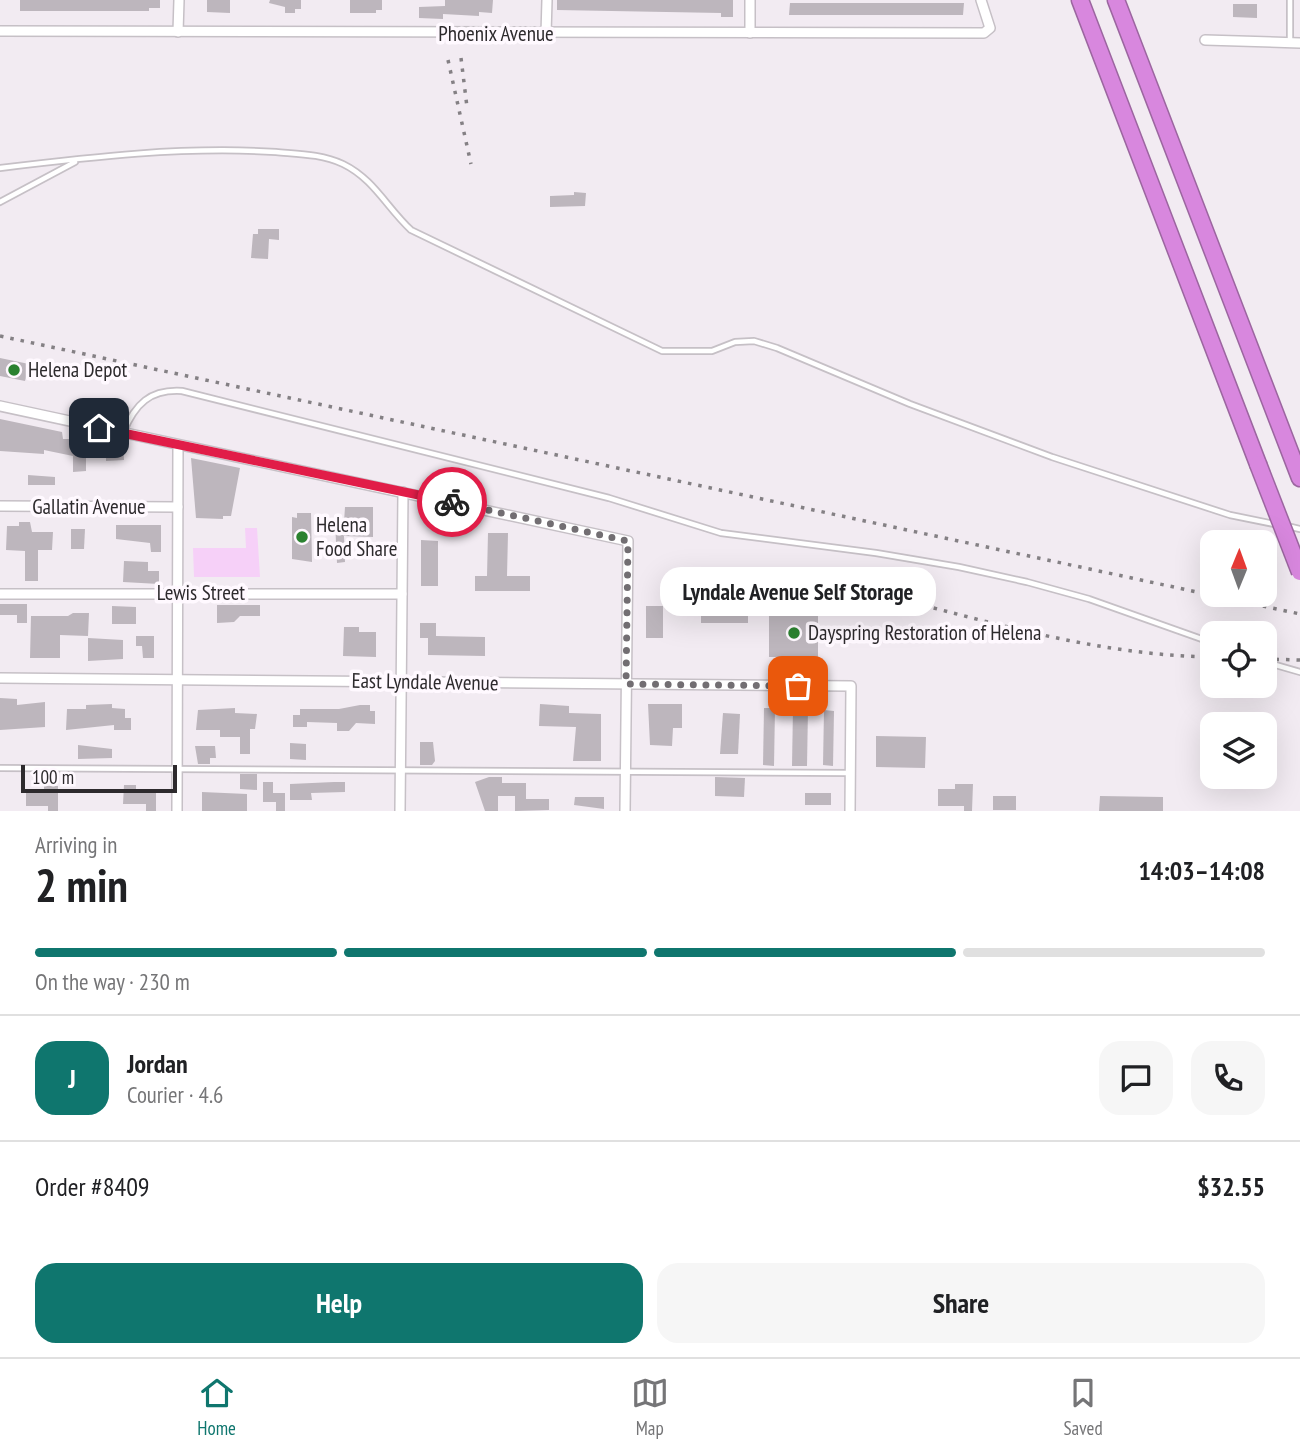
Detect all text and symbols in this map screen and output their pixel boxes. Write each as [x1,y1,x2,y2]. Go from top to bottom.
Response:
street label: Phoenix Avenue [438,20,554,47]
place label: Helena Depot [28,356,127,383]
marker: Helena Depot [6,362,22,378]
pin [69,398,129,458]
icon: home [80,409,118,447]
courier [417,467,487,537]
icon: bike [433,483,471,521]
street label: Gallatin Avenue [32,493,146,520]
place label: Helena Food Share [316,511,397,562]
marker: Helena Food Share [294,529,310,545]
north arrow [1200,530,1278,607]
map controls [1200,530,1277,789]
callout: Lyndale Avenue Self Storage [660,567,936,616]
text: Lyndale Avenue Self Storage [683,577,913,606]
street label: Lewis Street [157,579,245,606]
place label: Dayspring Restoration of Helena [808,619,1041,646]
button: locate [1200,621,1277,698]
marker: Dayspring Restoration of Helena [786,625,802,641]
pin [768,656,828,716]
street label: East Lyndale Avenue [351,667,499,696]
icon: bag [779,667,817,705]
button: layers [1200,712,1277,789]
scale bar [21,762,177,794]
text: 100 m [32,765,74,789]
text: Arriving in [35,830,117,859]
text: 14:03–14:08 [1138,854,1265,887]
text: 2 min [35,855,128,915]
text: On the way · 230 m [35,967,190,996]
button: chat [1099,1041,1173,1115]
button: phone [1191,1041,1265,1115]
text: Jordan [127,1047,188,1080]
text: J [68,1062,76,1095]
text: Courier · 4.6 [127,1080,223,1109]
text: Order #8409 [35,1170,150,1203]
text: $32.55 [1197,1170,1265,1203]
button: Help [35,1263,643,1343]
button: Share [657,1263,1265,1343]
tab: Home [197,1374,236,1440]
tab: Map [631,1374,669,1440]
tab: Saved [1063,1374,1103,1440]

